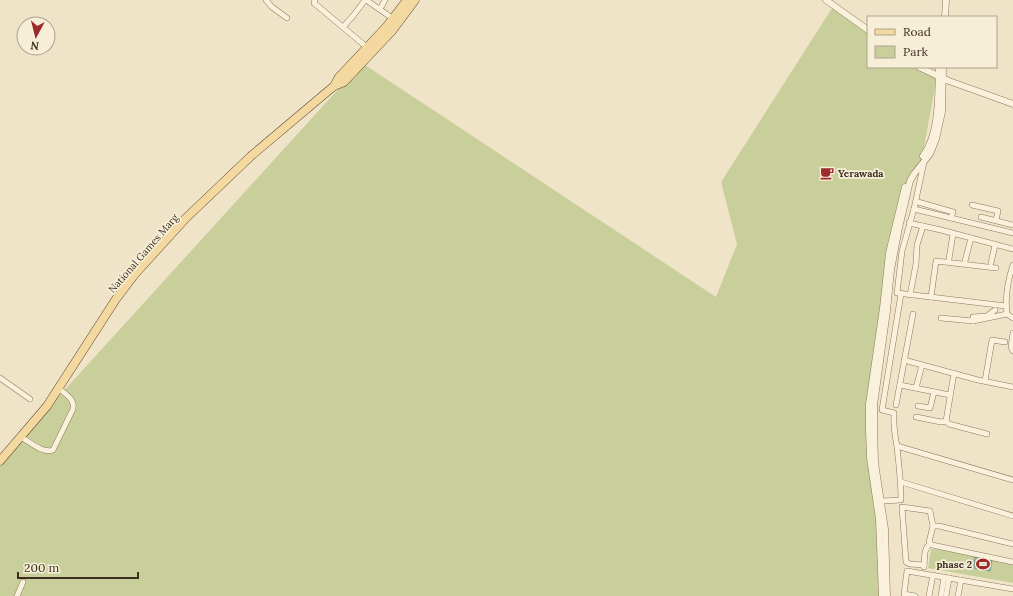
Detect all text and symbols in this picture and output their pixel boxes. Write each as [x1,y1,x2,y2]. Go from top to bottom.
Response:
north arrow [16,16,56,56]
legend [867,16,997,68]
text: Road [903,24,931,39]
text: N [29,38,40,53]
text: Park [903,44,929,59]
cafe icon: Yerawada [819,165,835,181]
place label: Yerawada [838,167,884,180]
street label: National Games Marg [106,211,181,295]
scale bar [18,554,138,580]
sports icon: phase 2 [975,556,991,572]
place label: phase 2 [936,558,972,571]
text: 200 m [24,560,60,575]

